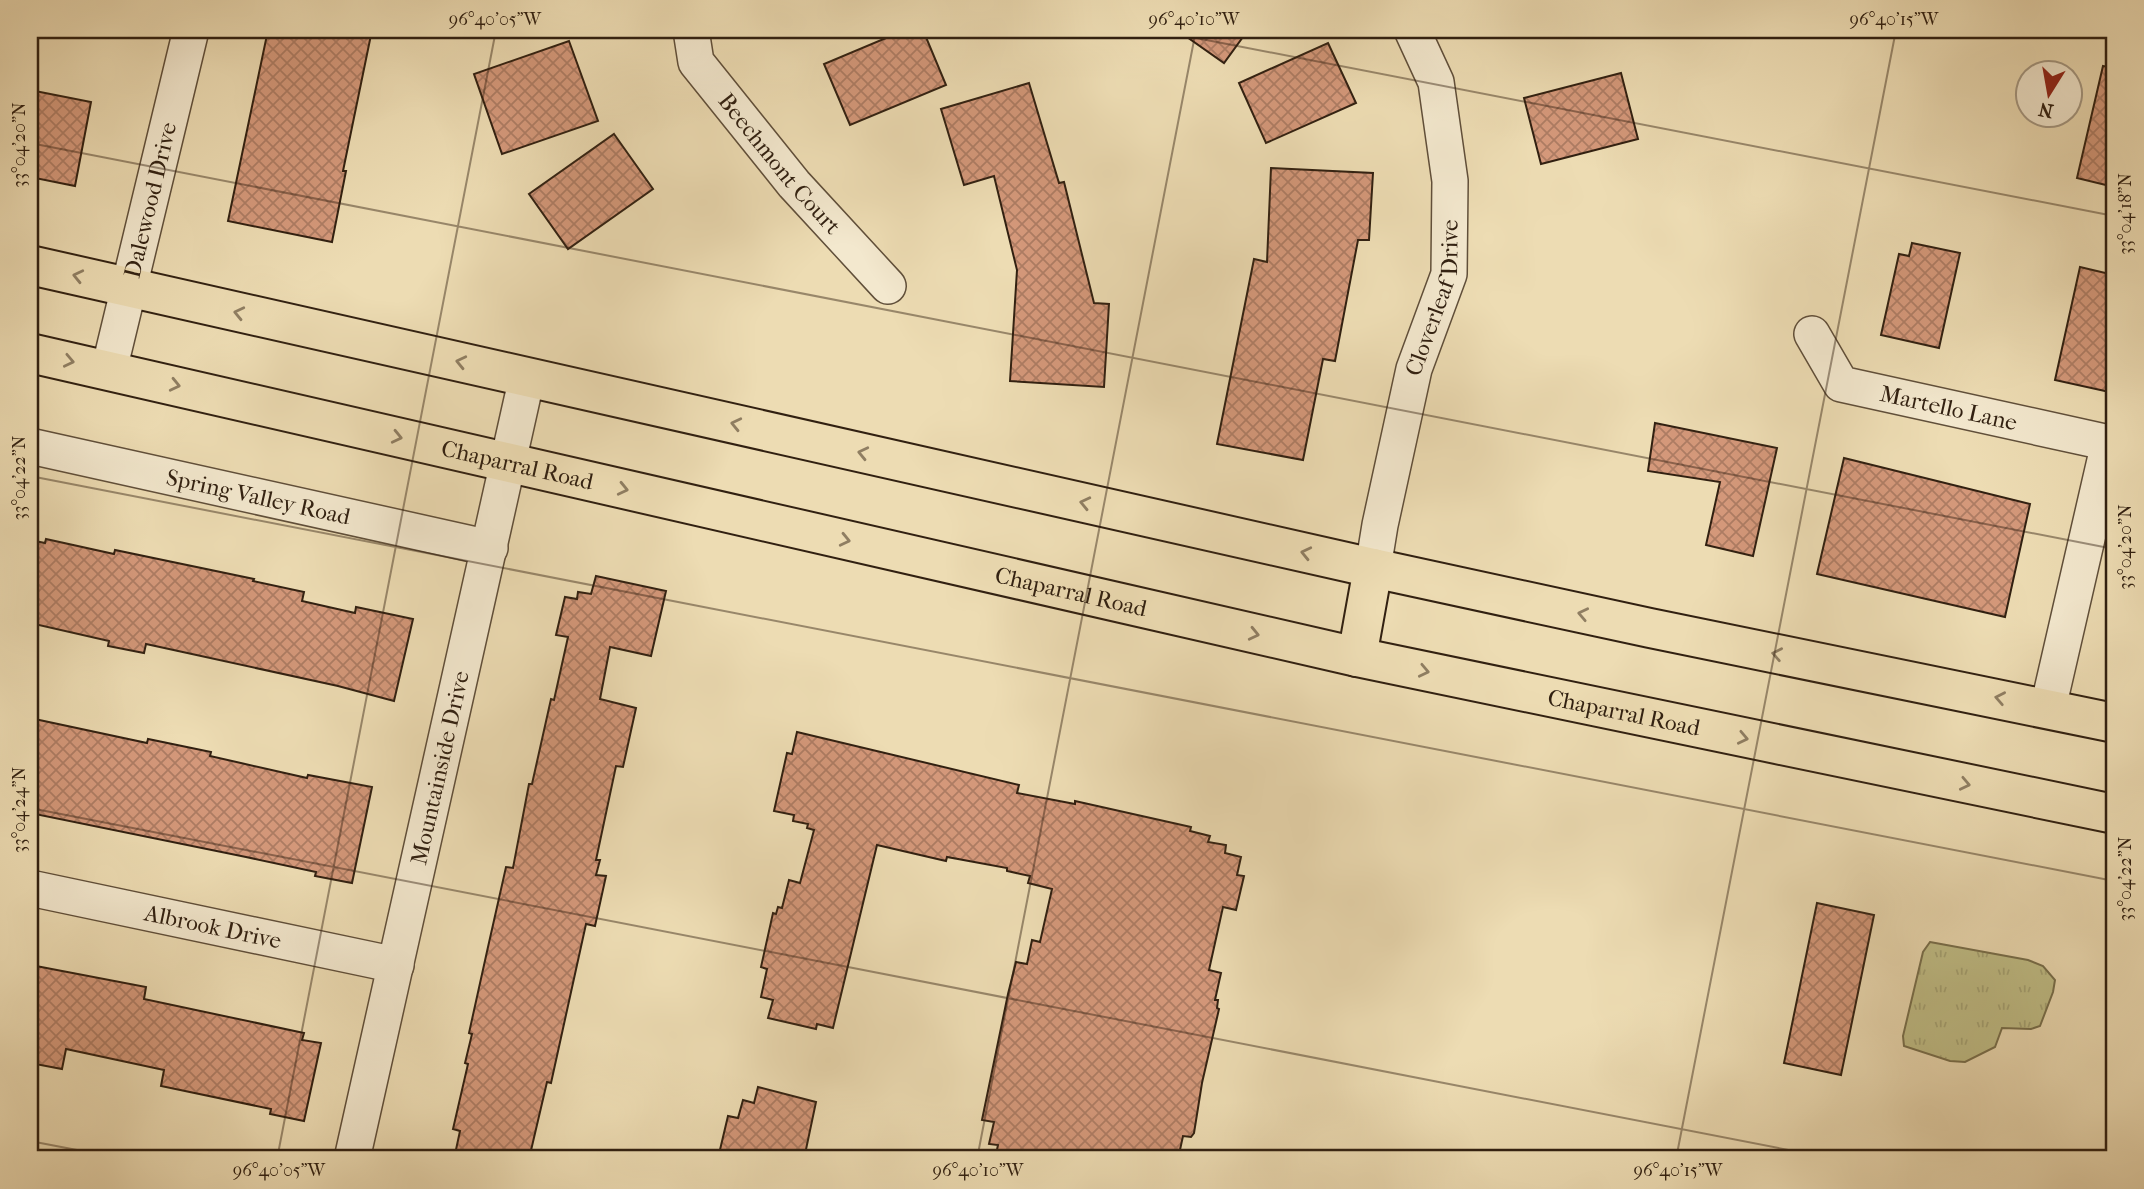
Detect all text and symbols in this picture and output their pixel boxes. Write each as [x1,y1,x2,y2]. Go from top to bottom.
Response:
text: 96°40'05"W [449,9,543,30]
text: 96°40'10"W [1148,9,1241,30]
text: 96°40'15"W [1850,9,1940,30]
north arrow [2014,60,2084,130]
street label: Beechmont Court [713,88,847,239]
text: N [2036,97,2055,122]
text: 33°04'20"N [9,102,30,188]
street label: Dalewood Drive [118,119,182,280]
text: 33°04'18"N [2115,173,2136,255]
street label: Cloverleaf Drive [1399,219,1463,380]
one-way arrow [72,270,84,284]
one-way arrow [233,306,245,321]
one-way arrow [63,353,75,368]
one-way arrow [455,356,467,371]
one-way arrow [169,377,181,392]
street label: Martello Lane [1878,379,2020,436]
one-way arrow [730,418,742,432]
one-way arrow [391,428,403,443]
street label: Chaparral Road [439,434,596,495]
text: 33°04'22"N [9,435,30,520]
one-way arrow [857,446,869,461]
street label: Spring Valley Road [164,463,353,530]
one-way arrow [617,481,629,495]
one-way arrow [1079,496,1091,511]
text: 33°04'20"N [2115,504,2136,590]
one-way arrow [838,532,850,547]
one-way arrow [1300,546,1312,561]
street label: Chaparral Road [992,561,1150,622]
one-way arrow [1577,607,1589,622]
one-way arrow [1248,625,1260,640]
one-way arrow [1771,647,1783,662]
one-way arrow [1418,662,1430,677]
street label: Mountainside Drive [405,668,474,867]
street label: Chaparral Road [1545,683,1703,741]
one-way arrow [1994,692,2006,707]
one-way arrow [1737,729,1749,744]
text: 33°04'24"N [9,767,30,853]
one-way arrow [1959,776,1971,791]
text: 33°04'22"N [2115,836,2136,921]
street label: Albrook Drive [141,899,284,954]
text: 96°40'05"W [233,1160,327,1181]
text: 96°40'10"W [932,1160,1025,1181]
text: 96°40'15"W [1634,1160,1724,1181]

